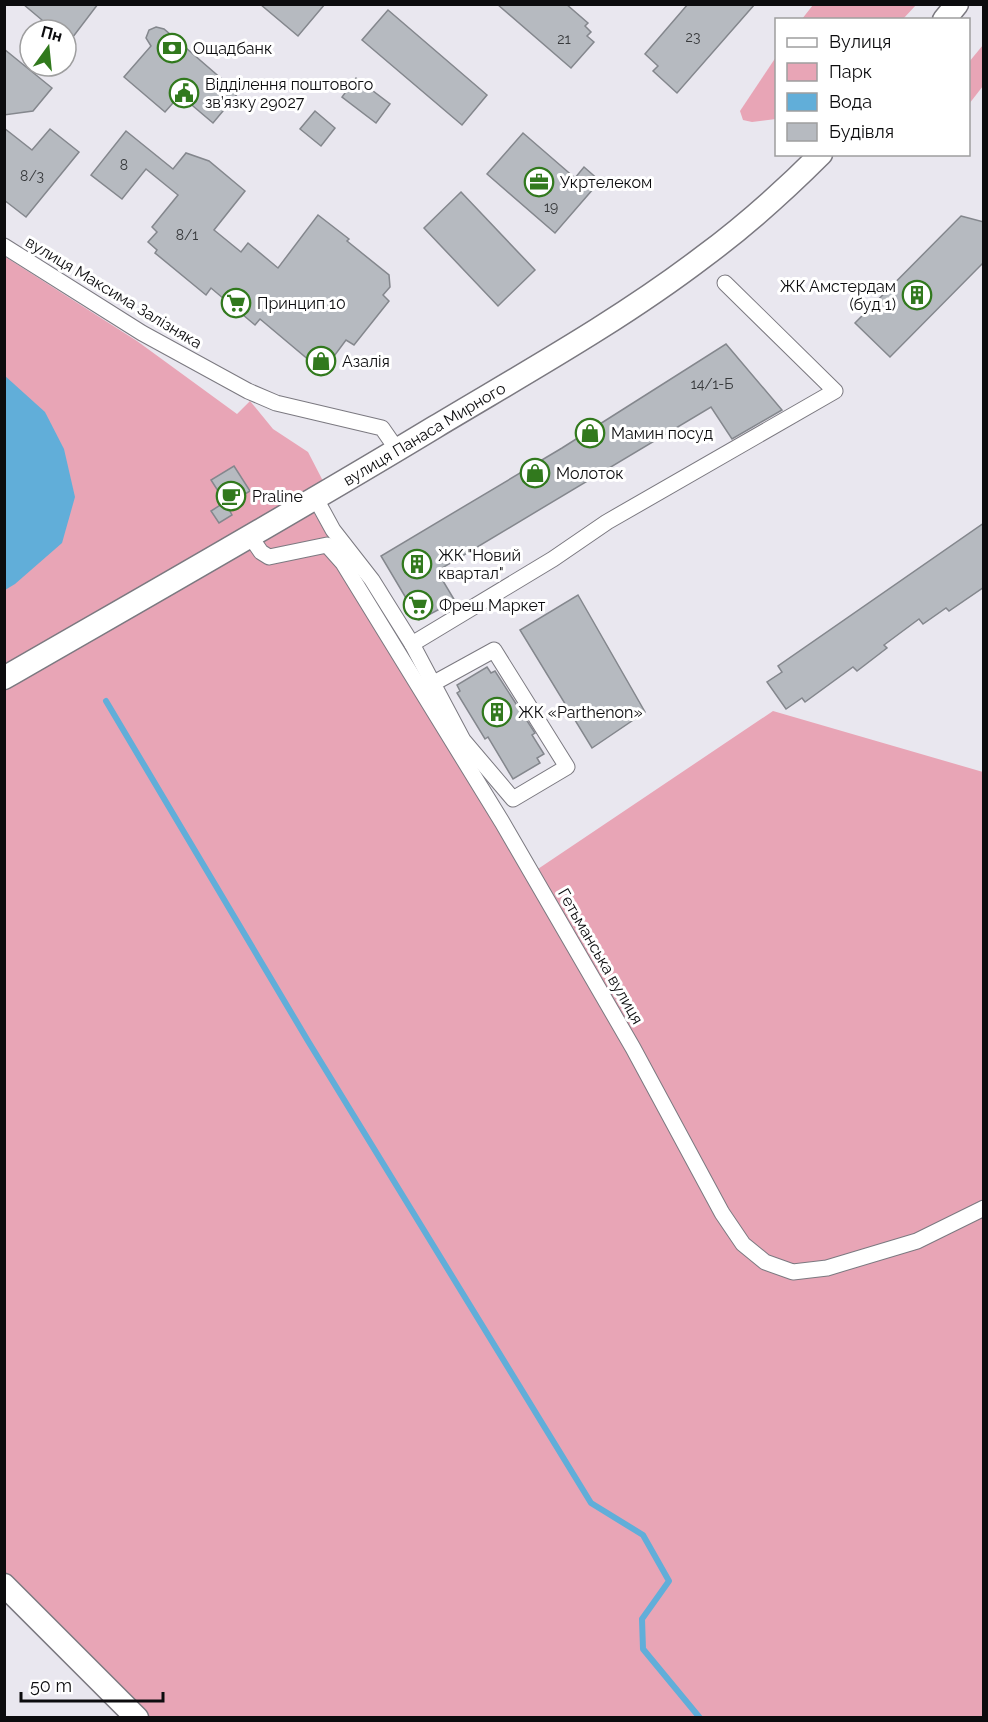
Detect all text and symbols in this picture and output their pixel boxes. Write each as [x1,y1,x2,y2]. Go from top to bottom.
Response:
north arrow [18,18,78,78]
legend [775,18,970,156]
text: Пн [39,22,64,46]
house number: 23 [686,29,700,45]
house number: 21 [557,31,571,47]
text: Вулиця [829,31,891,52]
bank icon: Ощадбанк [156,32,188,64]
place label: Ощадбанк [193,39,272,58]
text: Парк [829,61,872,82]
place label: Відділення поштового зв’язку 29027 [205,75,373,112]
public building icon: Відділення поштового зв’язку 29027 [168,77,200,109]
text: Вода [829,91,872,112]
text: Будівля [829,121,894,142]
house number: 8 [120,157,128,173]
office icon: Укртелеком [523,166,555,198]
house number: 8/3 [20,168,44,184]
place label: Укртелеком [560,173,652,192]
house number: 19 [544,199,558,215]
house number: 8/1 [176,227,198,243]
street label: вулиця Максима Залізняка [22,232,205,353]
place label: ЖК Амстердам (буд 1) [780,277,896,314]
building icon: ЖК Амстердам (буд 1) [901,279,933,311]
supermarket icon: Принцип 10 [220,287,252,319]
place label: Принцип 10 [257,294,346,313]
shop icon: Азалія [305,345,337,377]
place label: Азалія [342,352,390,371]
house number: 14/1-Б [691,376,733,392]
street label: вулиця Панаса Мирного [340,378,509,490]
shop icon: Мамин посуд [574,417,606,449]
place label: Мамин посуд [611,424,713,443]
shop icon: Молоток [519,457,551,489]
place label: Молоток [556,464,624,483]
cafe icon: Praline [215,480,247,512]
place label: Praline [252,487,303,506]
place label: ЖК "Новий квартал" [438,546,521,583]
building icon: ЖК "Новий квартал" [401,548,433,580]
supermarket icon: Фреш Маркет [402,589,434,621]
place label: Фреш Маркет [439,596,546,615]
building icon: ЖК «Parthenon» [481,696,513,728]
place label: ЖК «Parthenon» [518,703,643,722]
street label: Гетьманська вулиця [554,885,647,1027]
scale bar [21,1665,164,1703]
text: 50 m [30,1675,72,1696]

